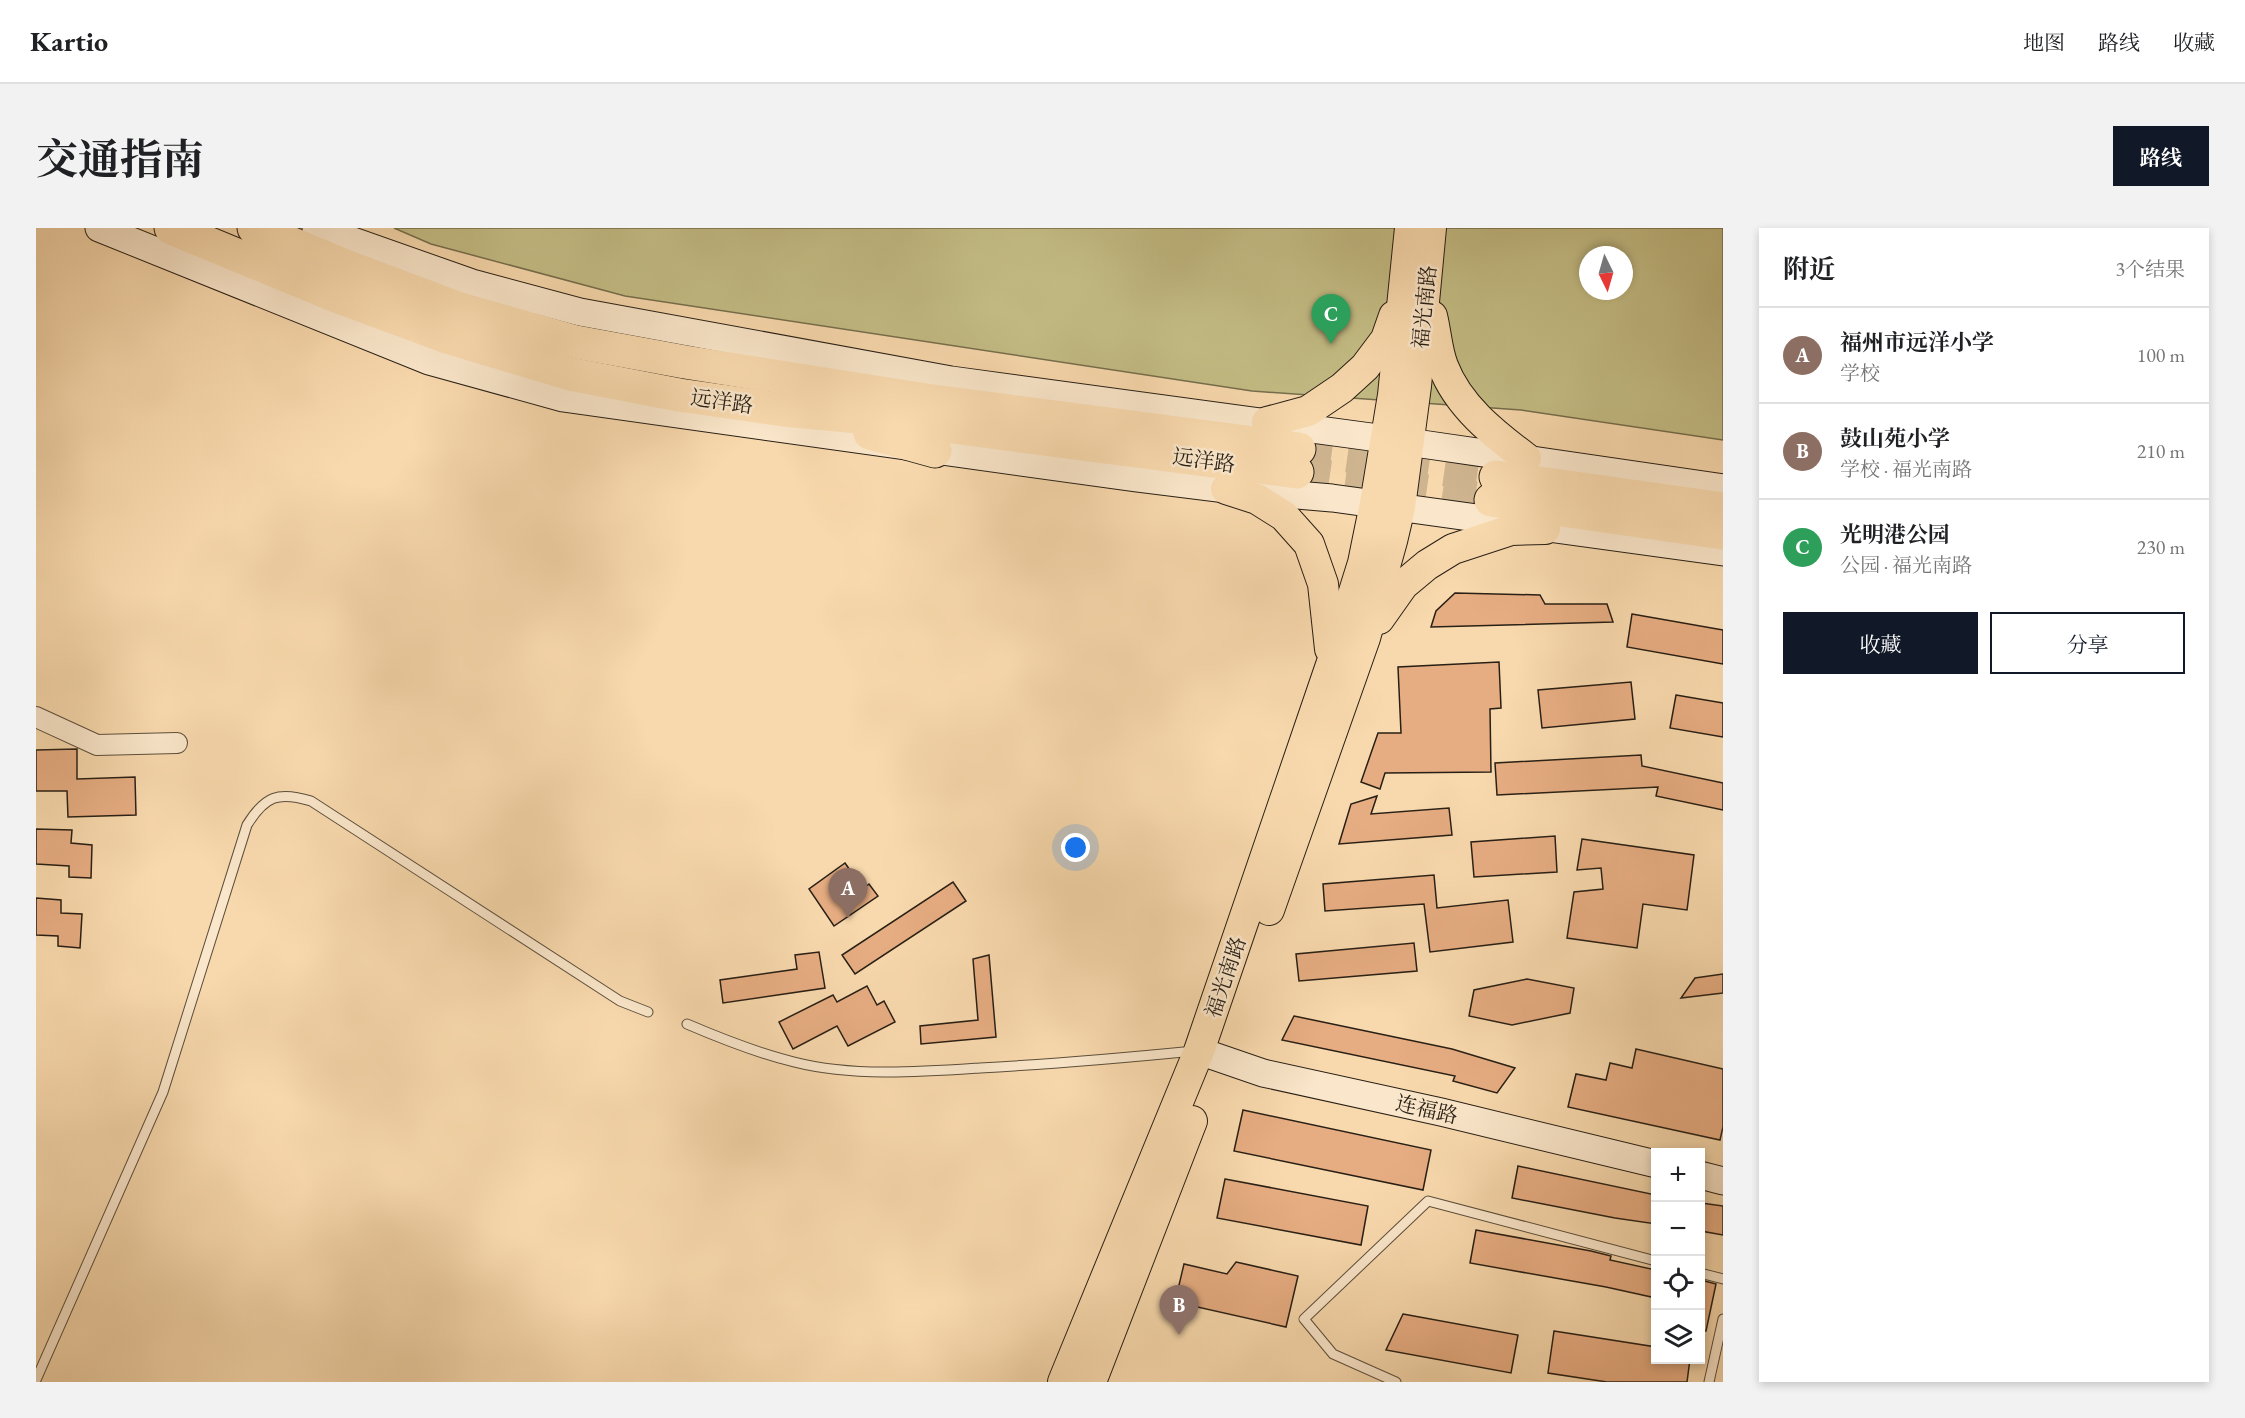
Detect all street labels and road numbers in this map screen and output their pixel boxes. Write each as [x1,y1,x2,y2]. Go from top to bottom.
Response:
street label: 福光南路 [1406,264,1442,350]
street label: 远洋路 [689,383,755,419]
street label: 远洋路 [1171,442,1237,478]
street label: 福光南路 [1199,933,1251,1021]
street label: 连福路 [1393,1089,1461,1129]

